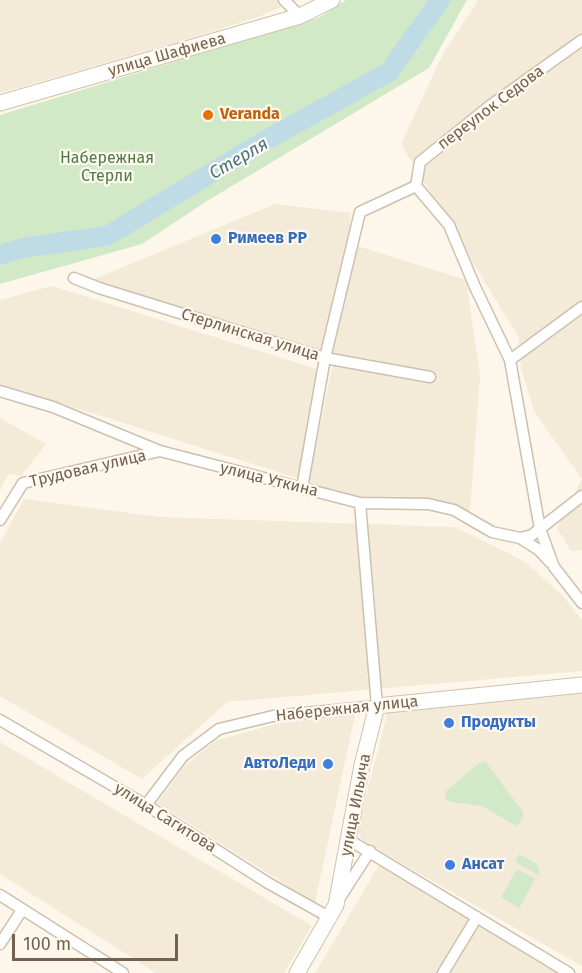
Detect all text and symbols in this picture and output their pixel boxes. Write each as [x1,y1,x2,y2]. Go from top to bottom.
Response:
street label: улица Шафиева [106,29,228,81]
street label: переулок Седова [434,62,548,154]
place label: Veranda [220,105,280,125]
marker: Veranda [201,108,215,122]
water label: Стерля [206,133,272,185]
park label: Набережная Стерли [60,149,154,187]
place label: Римеев РР [228,229,307,249]
marker: Римеев РР [209,232,223,246]
street label: Стерлинская улица [179,305,321,365]
street label: Трудовая улица [28,446,148,492]
street label: улица Уткина [218,459,320,501]
street label: Набережная улица [275,692,419,726]
place label: Продукты [461,713,536,733]
marker: Продукты [442,716,456,730]
street label: улица Ильича [337,752,375,858]
place label: АвтоЛеди [244,754,316,774]
marker: АвтоЛеди [321,757,335,771]
street label: улица Сагитова [111,779,219,857]
place label: Ансат [462,855,504,875]
marker: Ансат [443,858,457,872]
scale bar [15,922,182,960]
text: 100 m [23,933,71,955]

